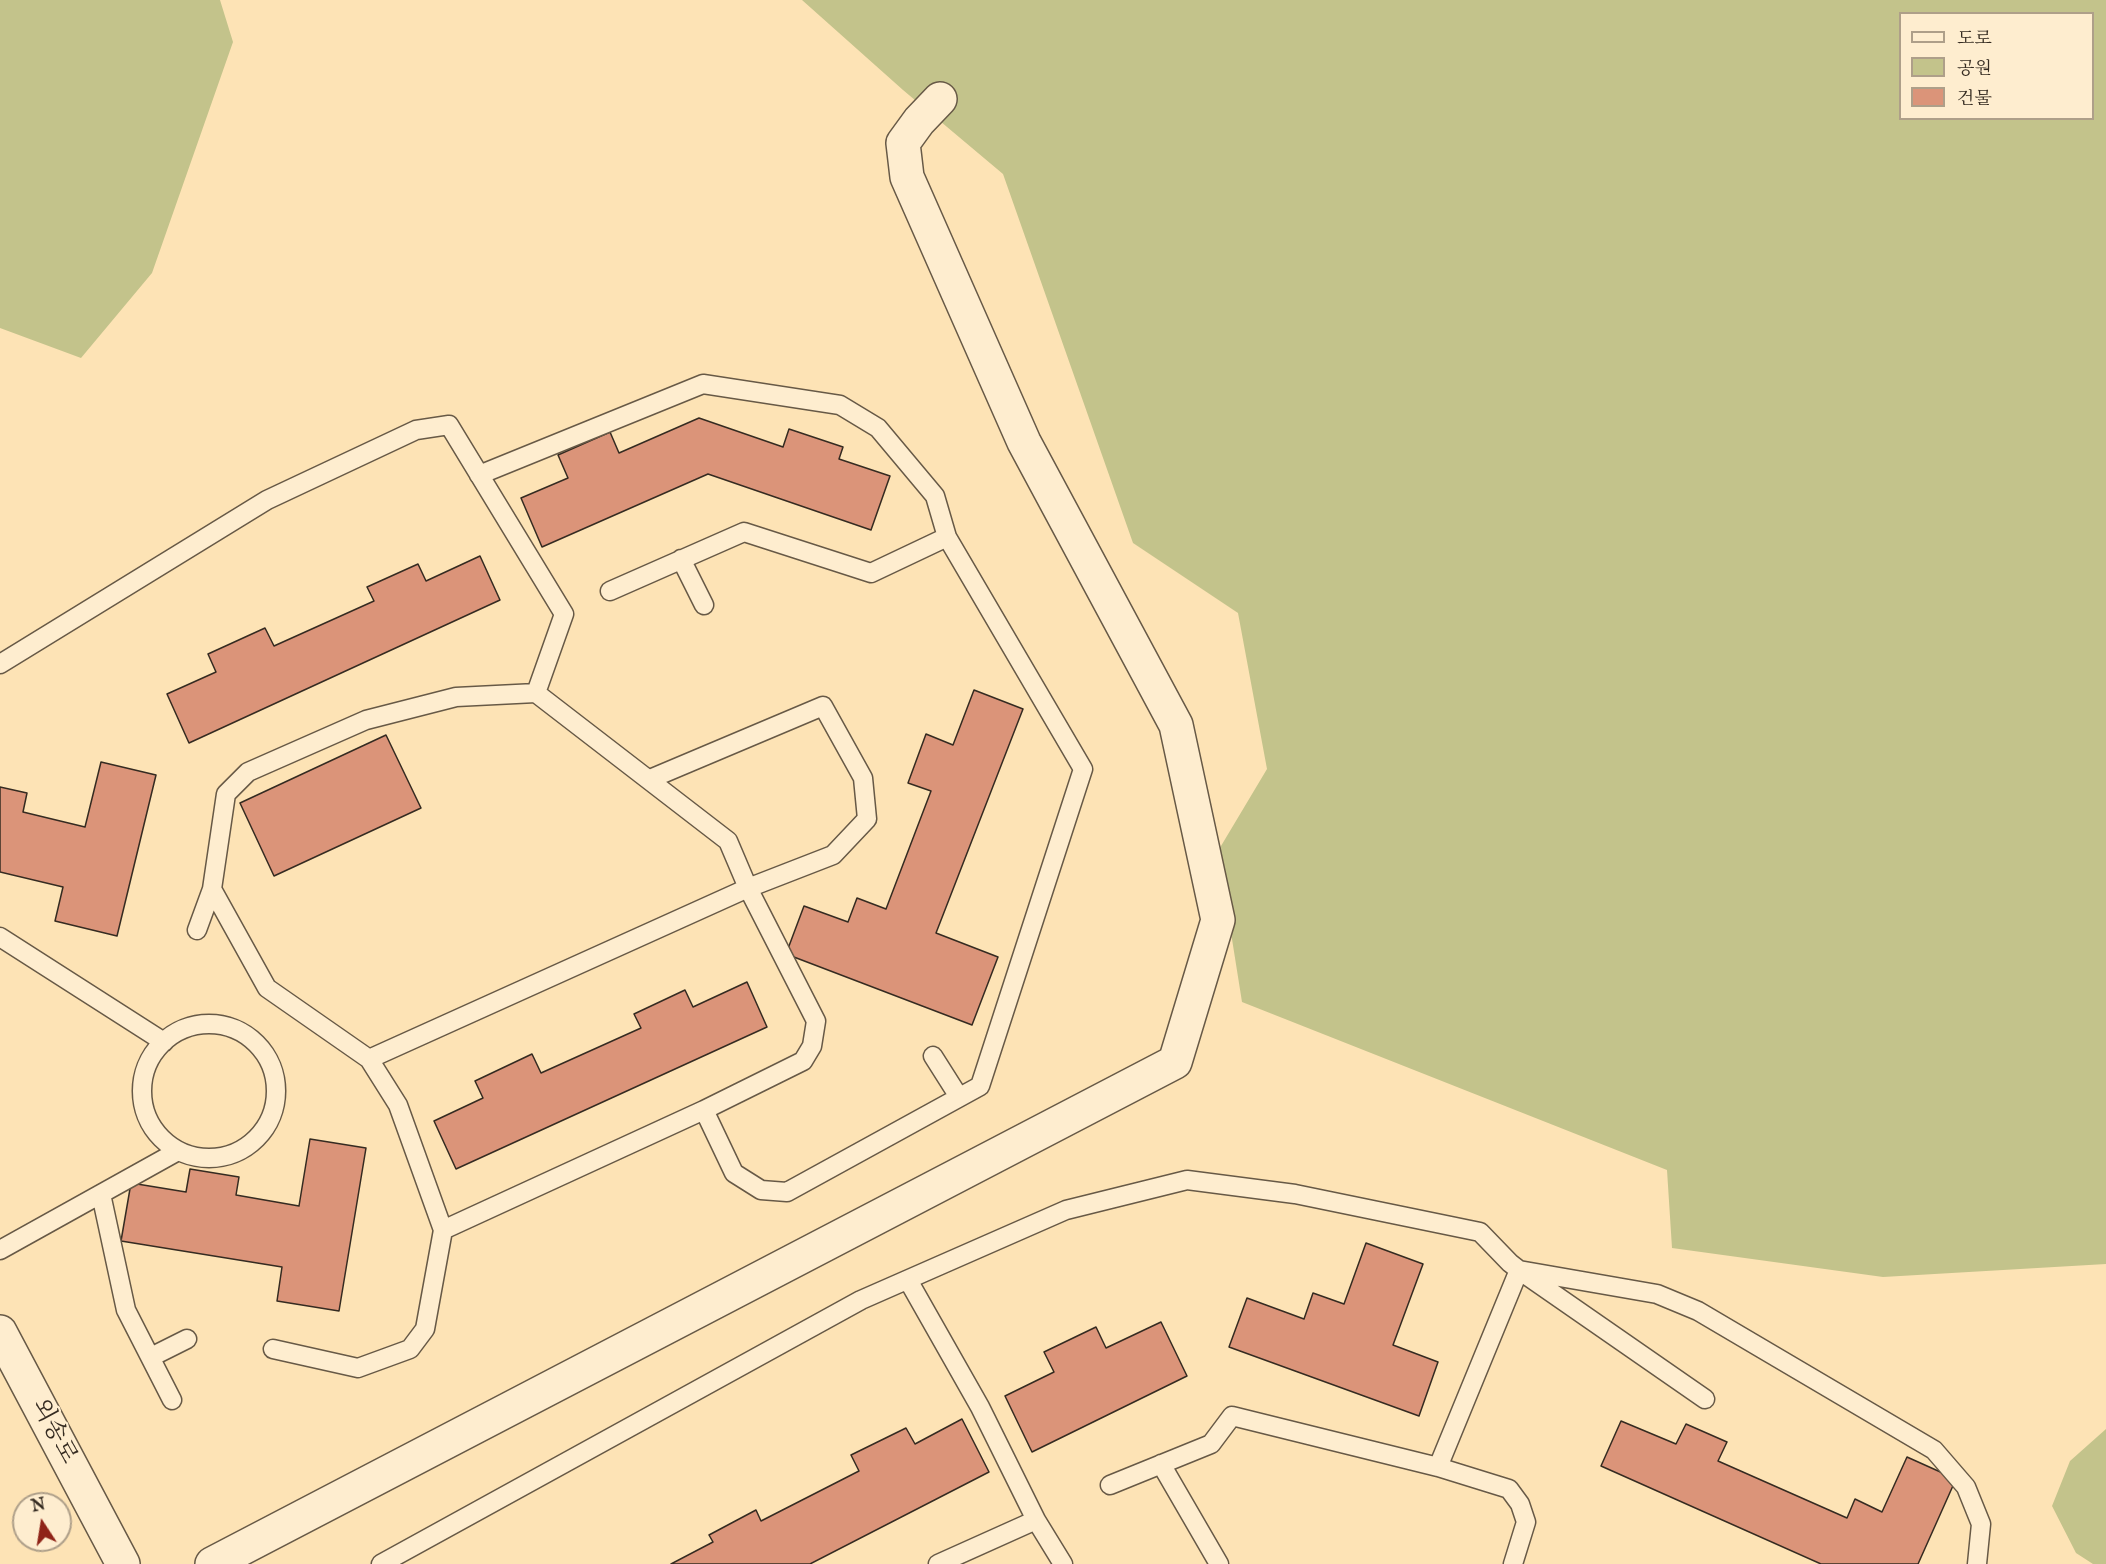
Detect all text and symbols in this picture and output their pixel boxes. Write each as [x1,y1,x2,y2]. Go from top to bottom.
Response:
legend [1899,12,2094,120]
text: 도로 [1957,28,1992,51]
text: 공원 [1957,58,1992,81]
text: 건물 [1957,88,1992,111]
street label: 외송로 [24,1395,82,1469]
north arrow [12,1492,72,1552]
text: N [30,1495,48,1518]

